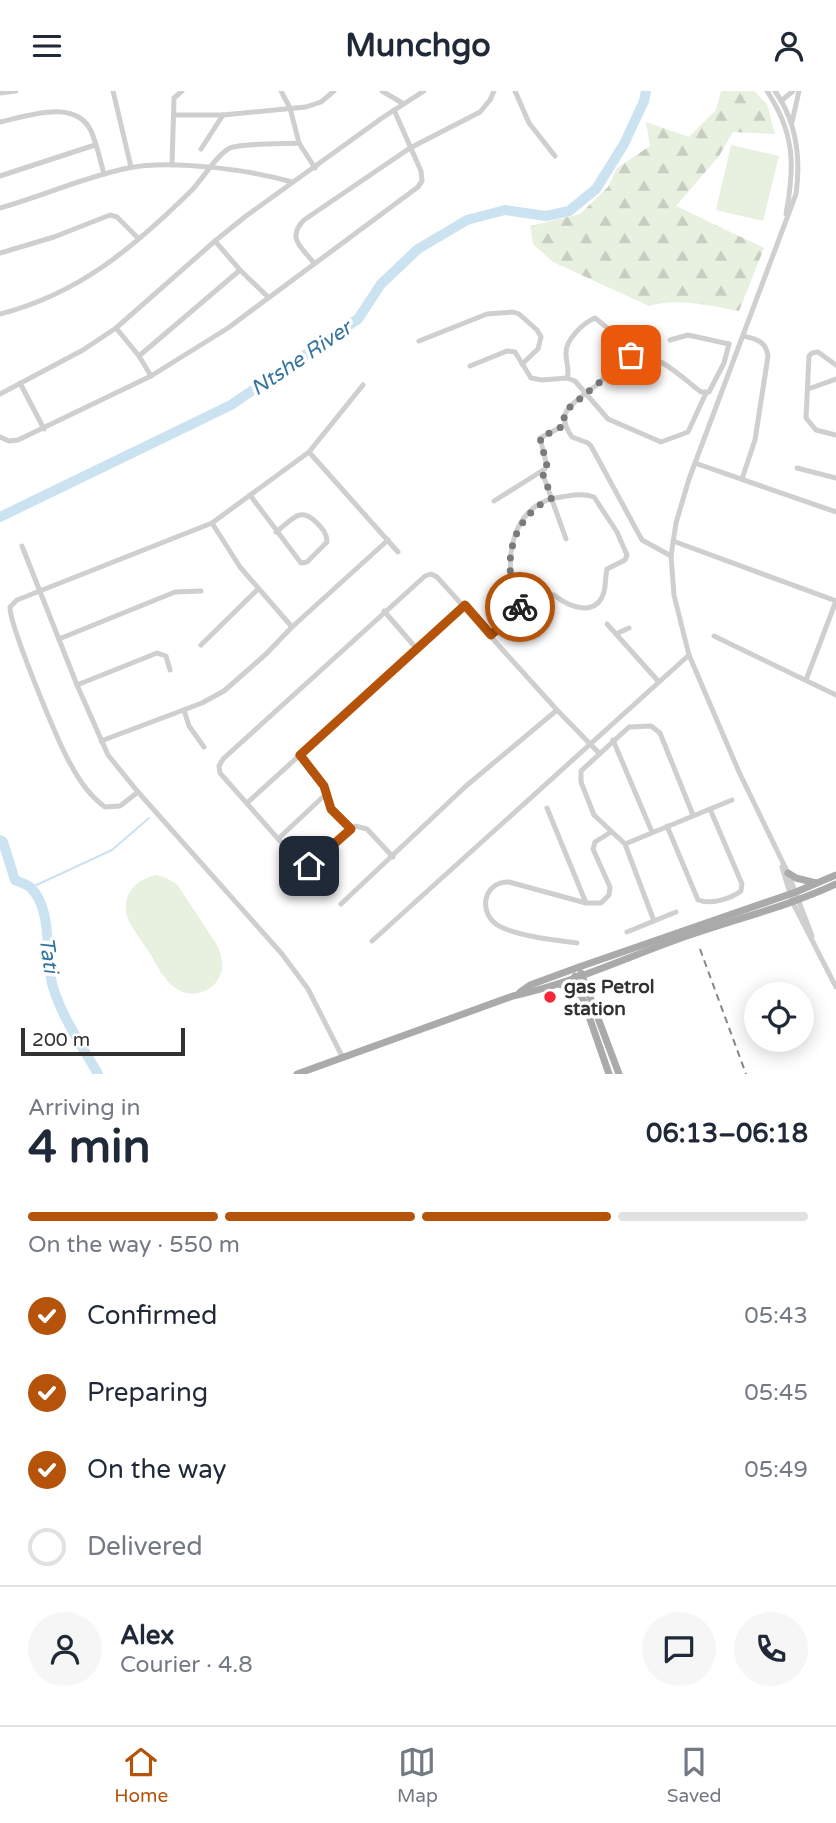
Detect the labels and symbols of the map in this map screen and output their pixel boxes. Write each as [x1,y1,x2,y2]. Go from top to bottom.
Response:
water label: Ntshe River [246,314,359,401]
pin [601,325,661,385]
courier [485,572,555,642]
pin [279,836,339,896]
water label: Tati [34,936,64,977]
place label: gas Petrol station [564,976,655,1020]
marker: gas Petrol station [542,989,558,1005]
scale bar [21,1025,186,1057]

